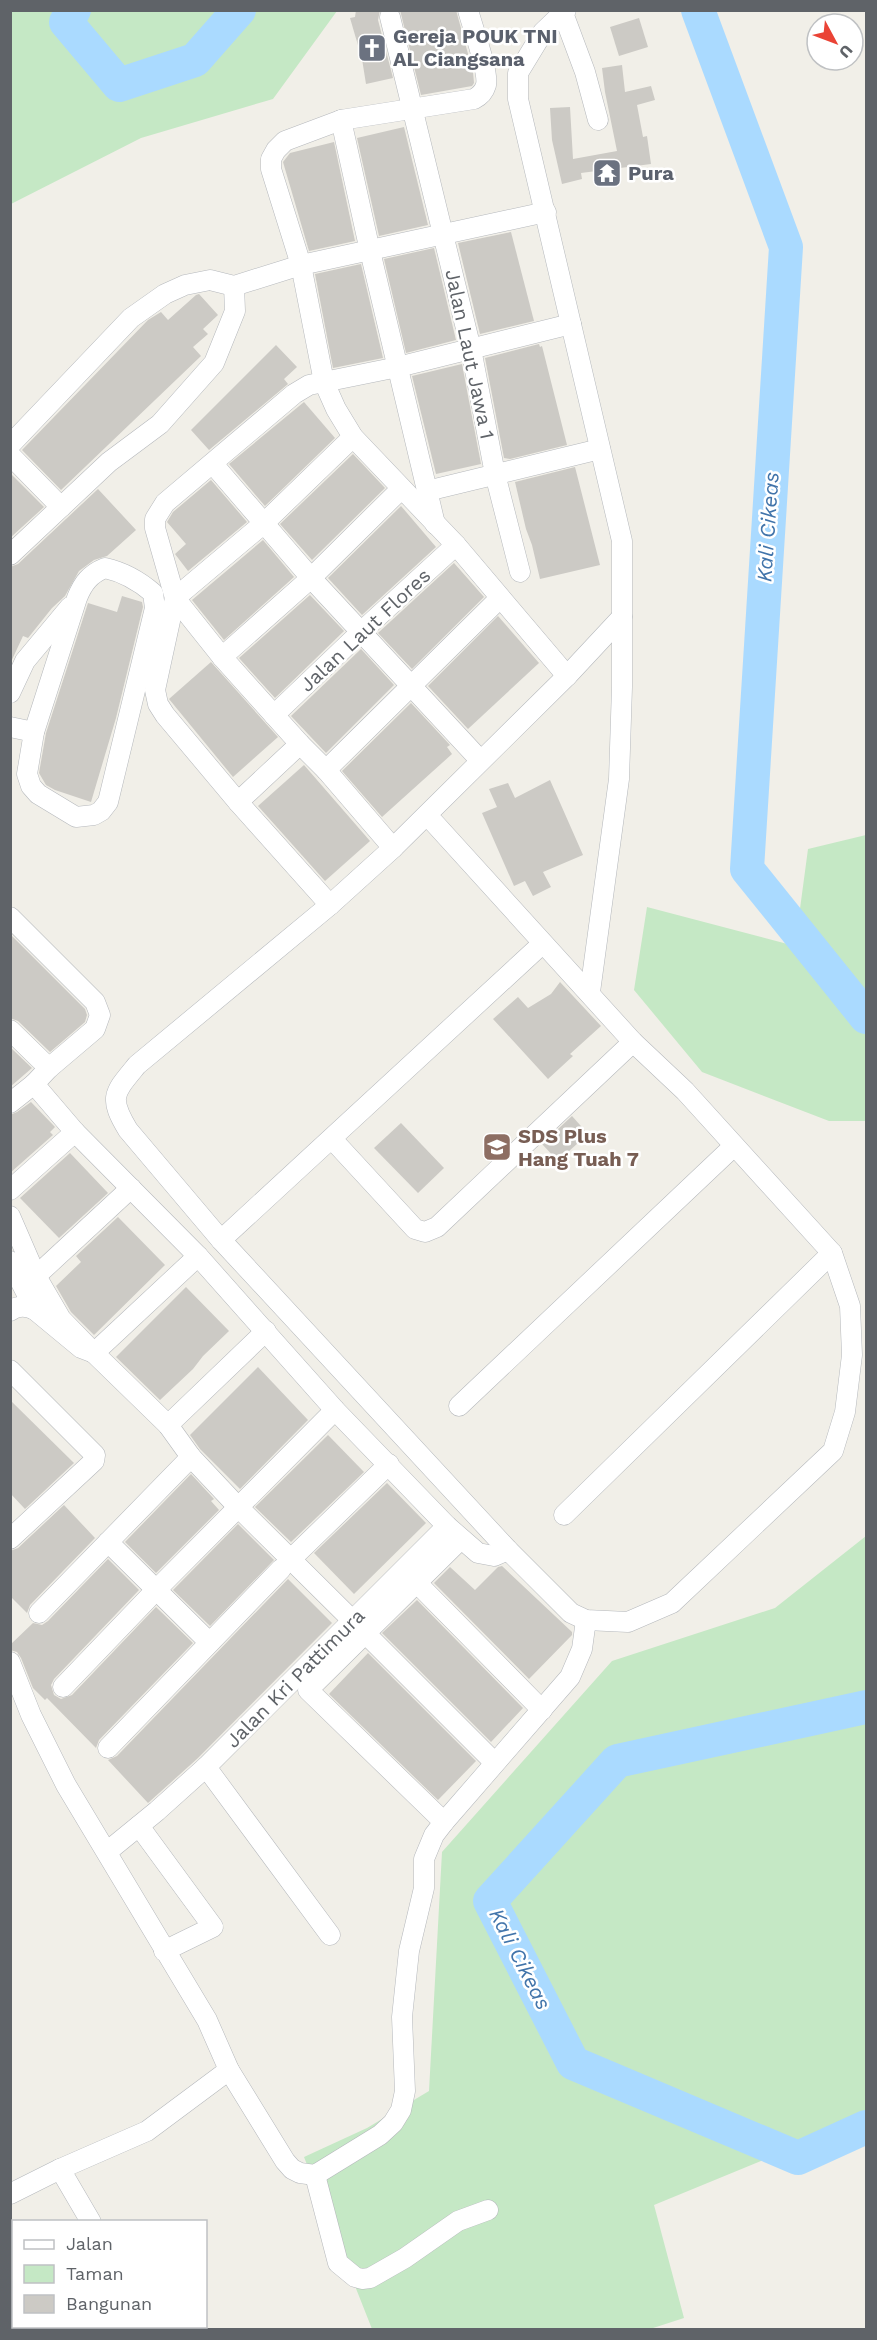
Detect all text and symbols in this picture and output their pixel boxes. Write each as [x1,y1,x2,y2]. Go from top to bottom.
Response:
north arrow [805,12,865,72]
place label: Gereja POUK TNI AL Ciangsana [393,24,558,71]
church icon: Gereja POUK TNI AL Ciangsana [356,32,388,64]
text: U [835,41,857,62]
temple icon: Pura [591,157,623,189]
place label: Pura [628,161,674,185]
street label: Jalan Laut Jawa 1 [440,267,500,441]
water label: Kali Cikeas [751,471,784,583]
street label: Jalan Laut Flores [295,563,435,697]
place label: SDS Plus Hang Tuah 7 [518,1124,639,1171]
school or university icon: SDS Plus Hang Tuah 7 [481,1131,513,1163]
street label: Jalan Kri Pattimura [220,1603,370,1753]
water label: Kali Cikeas [484,1904,557,2014]
legend [12,2220,207,2328]
text: Jalan [66,2233,113,2254]
text: Taman [66,2263,124,2284]
text: Bangunan [66,2293,152,2314]

